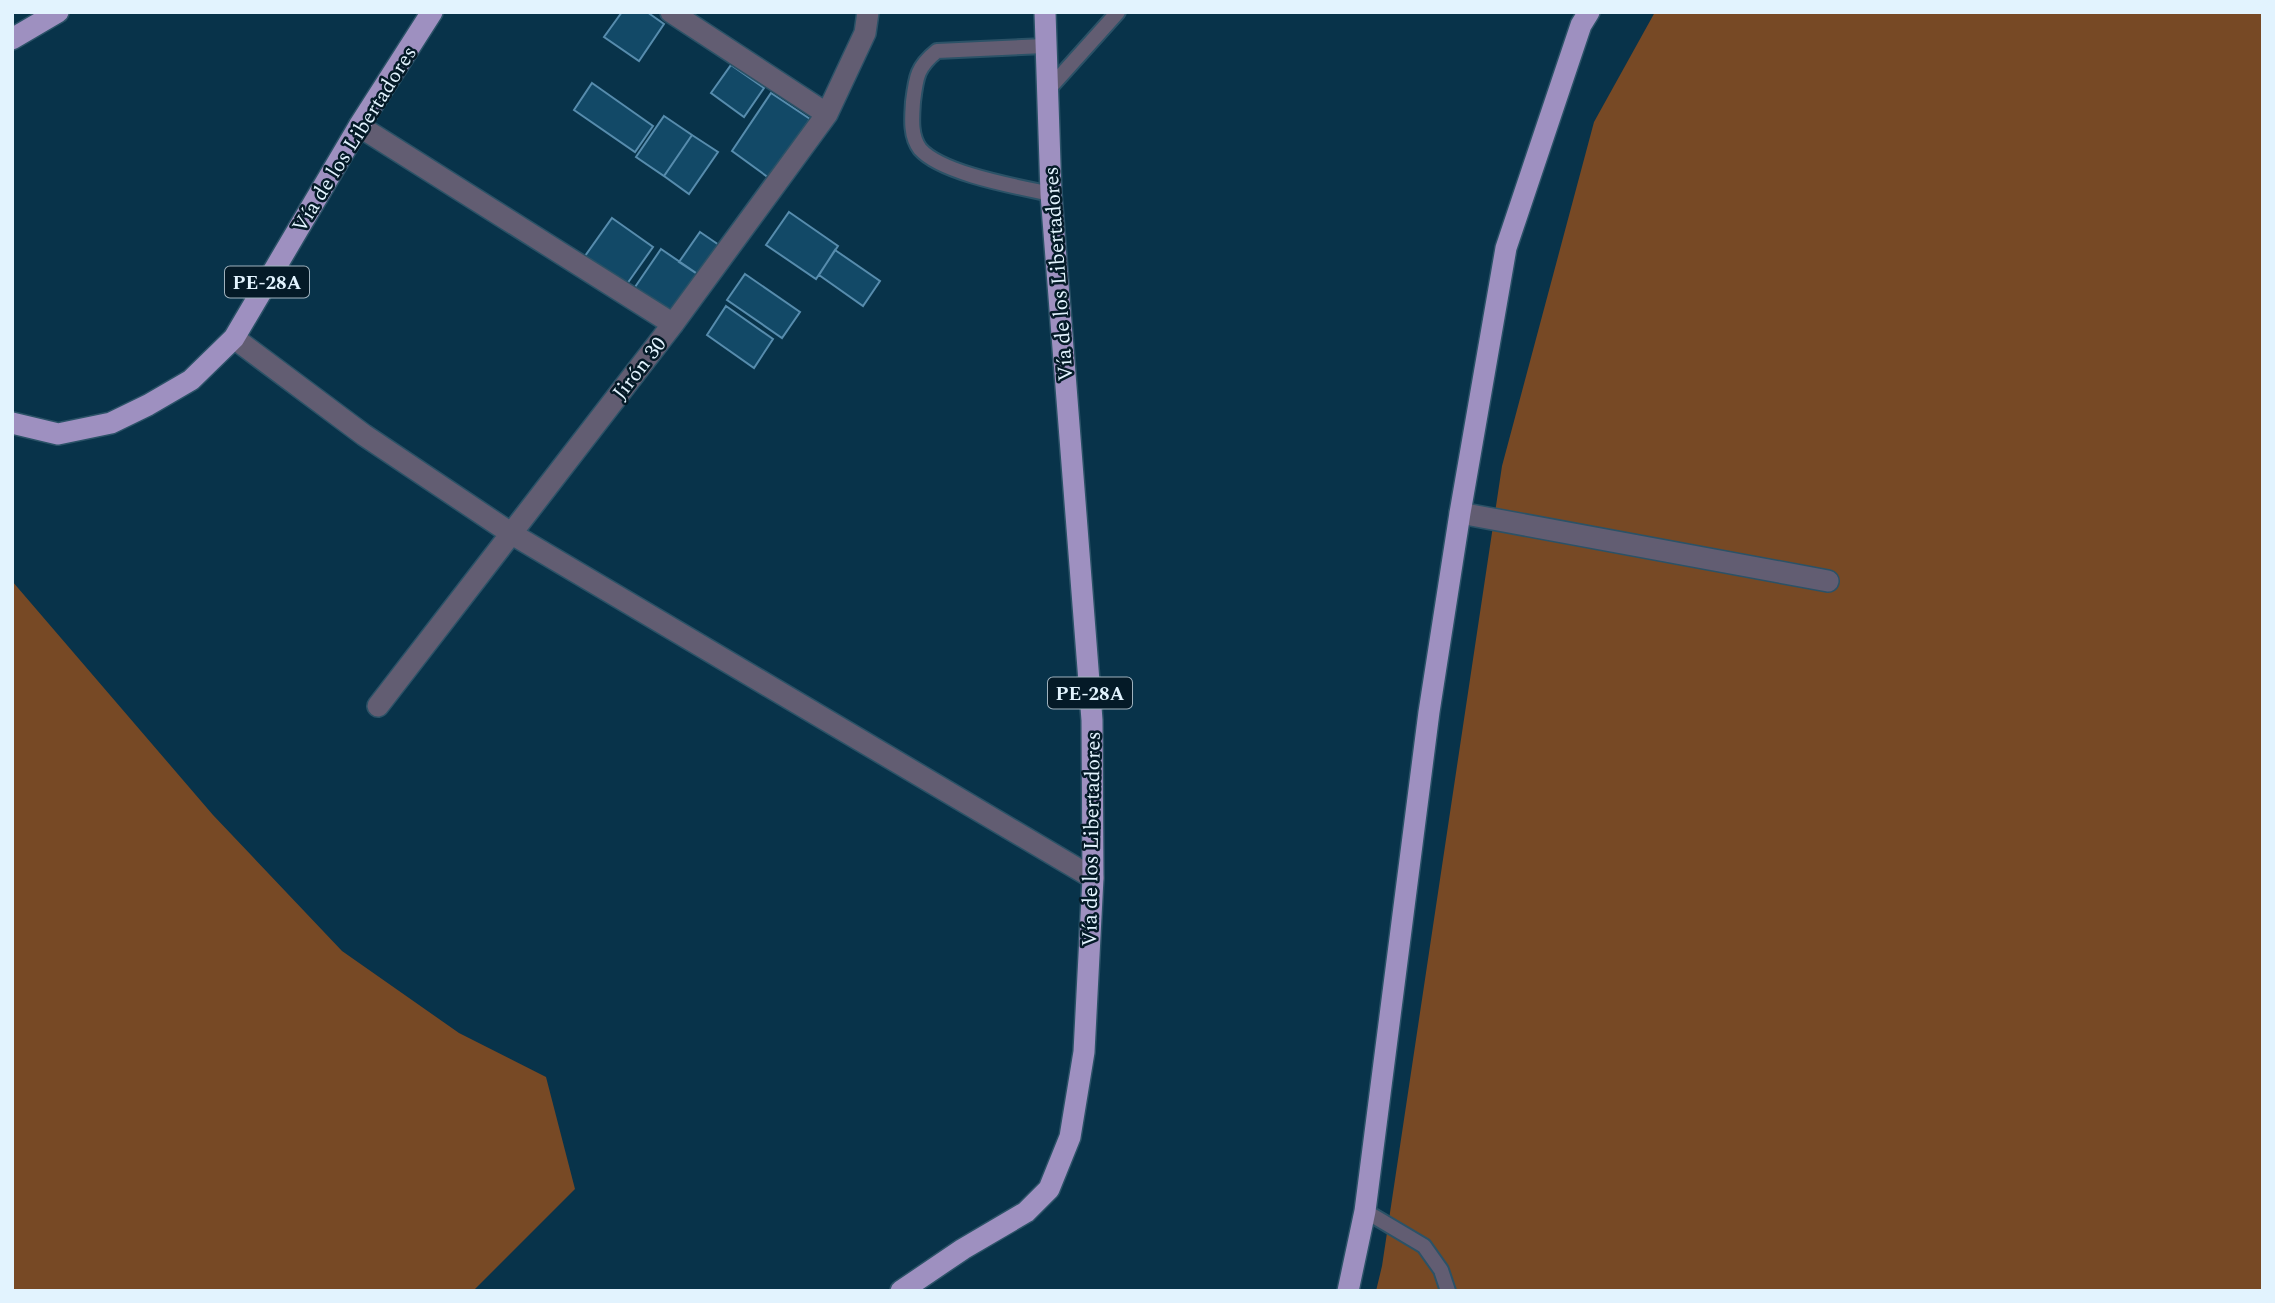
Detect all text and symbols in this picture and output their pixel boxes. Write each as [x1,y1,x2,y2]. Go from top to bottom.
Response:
street label: Vía de los Libertadores [284,40,425,239]
street label: Vía de los Libertadores [1036,165,1082,382]
road number: PE-28A [225,266,309,298]
street label: Jirón 30 [605,330,675,407]
road number: PE-28A [1048,678,1132,708]
street label: Vía de los Libertadores [1074,731,1110,947]

